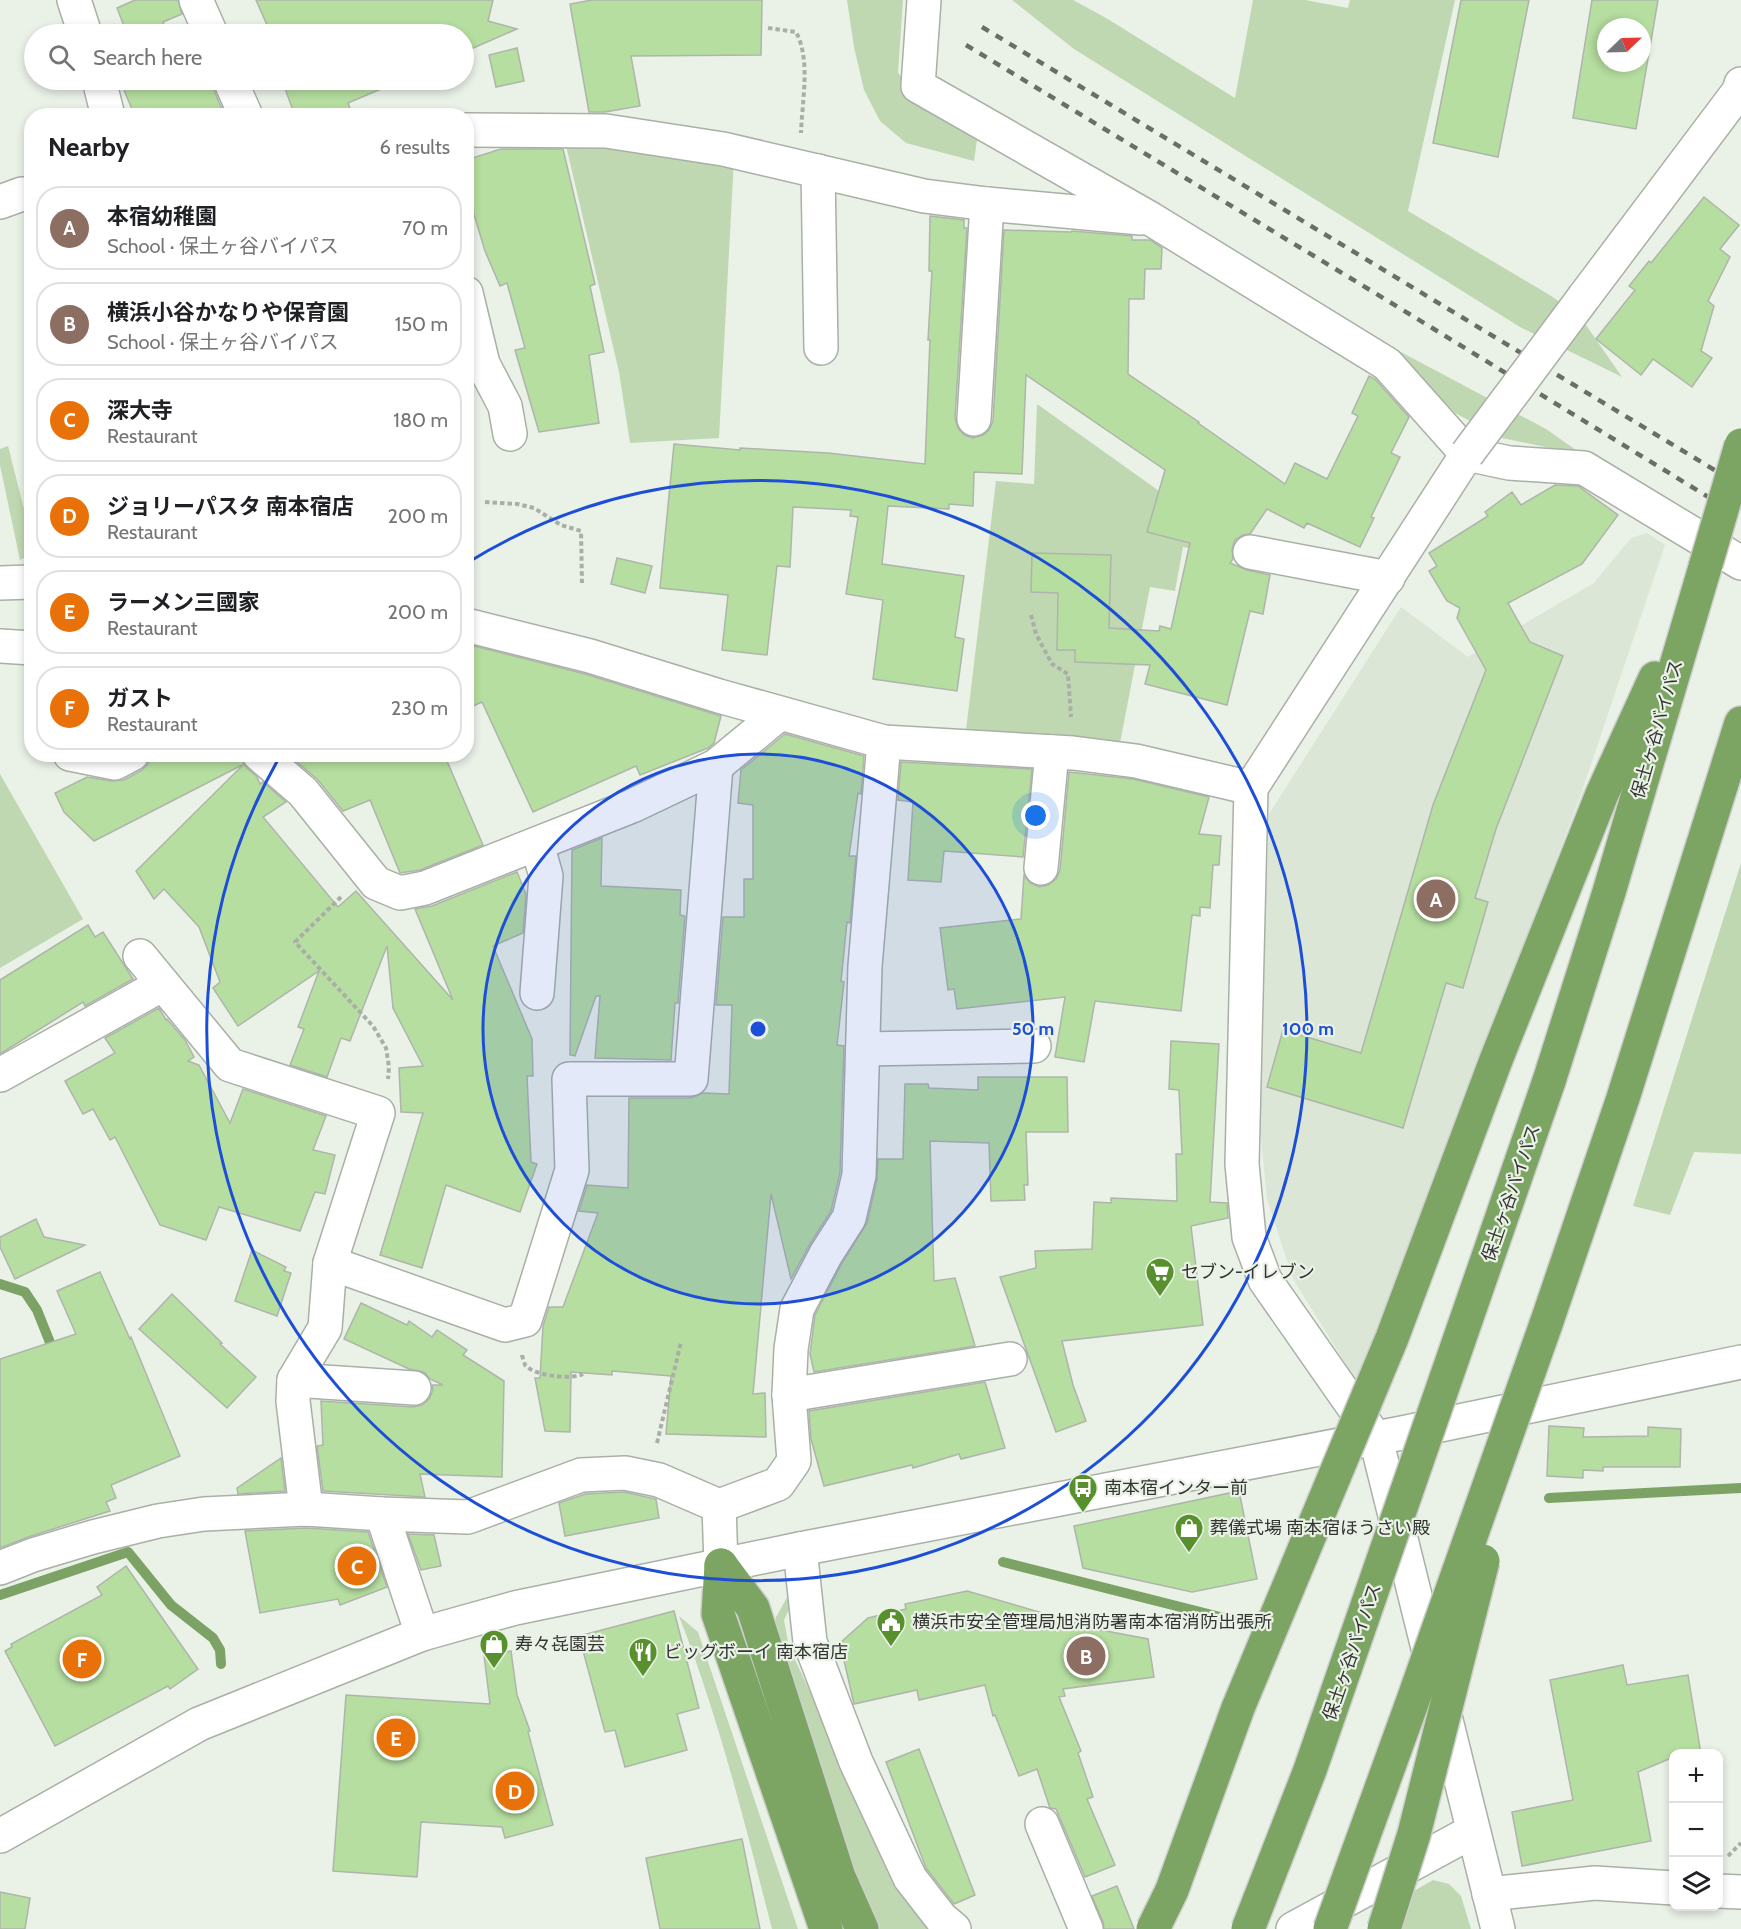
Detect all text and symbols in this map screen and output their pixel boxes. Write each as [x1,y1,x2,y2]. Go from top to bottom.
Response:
north arrow [1597,18,1651,72]
search box [24,24,474,90]
icon: search [45,41,78,74]
text: Search here [93,44,202,71]
text: Nearby [48,131,129,163]
text: 6 results [379,135,450,159]
text: 本宿幼稚園 [107,203,217,230]
text: A [63,216,76,240]
text: 70 m [402,216,448,240]
text: School · 保土ヶ谷バイパス [107,234,339,258]
text: 横浜小谷かなりや保育園 [107,299,349,326]
text: B [63,312,76,336]
text: 150 m [395,312,448,336]
text: School · 保土ヶ谷バイパス [107,330,339,354]
text: 深大寺 [107,397,173,424]
text: C [63,408,76,432]
text: 180 m [393,408,448,432]
text: Restaurant [107,424,198,448]
text: ジョリーパスタ 南本宿店 [107,493,354,520]
text: D [62,504,77,528]
text: 200 m [388,504,448,528]
text: Restaurant [107,520,198,544]
text: ラーメン三國家 [107,589,260,616]
text: E [64,600,75,624]
text: 200 m [388,600,448,624]
text: Restaurant [107,616,198,640]
street label: 保土ヶ谷バイパス [1627,657,1687,801]
text: ガスト [107,685,173,712]
text: F [64,696,75,720]
text: 230 m [391,696,448,720]
text: Restaurant [107,712,198,736]
your location [1021,801,1050,830]
pin: A [1416,876,1456,922]
text: 50 m [1012,1018,1054,1040]
text: 100 m [1282,1018,1334,1040]
centre of rings [748,1019,768,1039]
street label: 保土ヶ谷バイパス [1477,1122,1545,1264]
supermarket icon: セブン-イレブン [1144,1256,1176,1298]
place label: セブン-イレブン [1181,1261,1315,1283]
bus stop icon: 南本宿インター前 [1067,1472,1099,1514]
place label: 南本宿インター前 [1104,1477,1248,1499]
shop icon: 葬儀式場 南本宿ほうさい殿 [1173,1512,1205,1554]
place label: 葬儀式場 南本宿ほうさい殿 [1210,1517,1430,1539]
pin: C [338,1544,376,1588]
street label: 保土ヶ谷バイパス [1318,1581,1386,1723]
public building icon: 横浜市安全管理局旭消防署南本宿消防出張所 [875,1606,907,1648]
place label: 横浜市安全管理局旭消防署南本宿消防出張所 [912,1611,1272,1633]
shop icon: 寿々㐂園芸 [478,1628,510,1670]
place label: 寿々㐂園芸 [515,1633,605,1655]
pin: B [1066,1634,1106,1678]
pin: F [62,1636,101,1682]
restaurant icon: ビッグボーイ 南本宿店 [627,1636,659,1678]
place label: ビッグボーイ 南本宿店 [664,1641,848,1663]
pin: E [376,1716,416,1760]
map controls [1669,1749,1723,1911]
button: + [1669,1749,1723,1803]
pin: D [496,1768,534,1814]
button: − [1669,1803,1723,1857]
button: layers [1669,1857,1723,1911]

